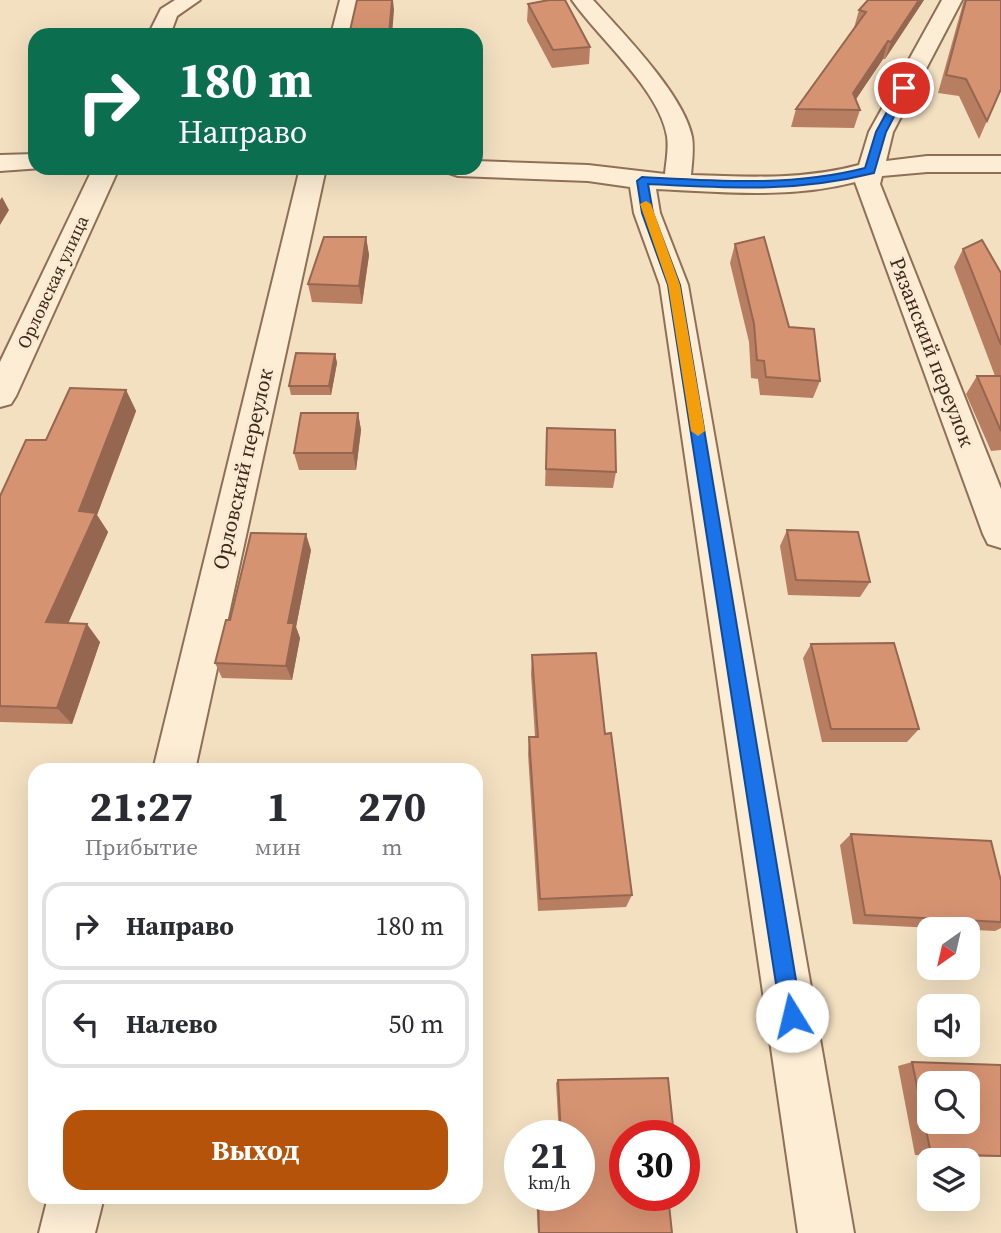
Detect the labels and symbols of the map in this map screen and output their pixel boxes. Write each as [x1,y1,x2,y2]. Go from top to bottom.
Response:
pin [874,58,934,118]
street label: Орловская улица [11,210,95,352]
street label: Рязанский переулок [883,253,982,451]
street label: Орловский переулок [205,365,280,572]
north arrow [917,917,980,980]
position arrow [755,979,829,1053]
speed limit sign: 30 [609,1120,700,1211]

